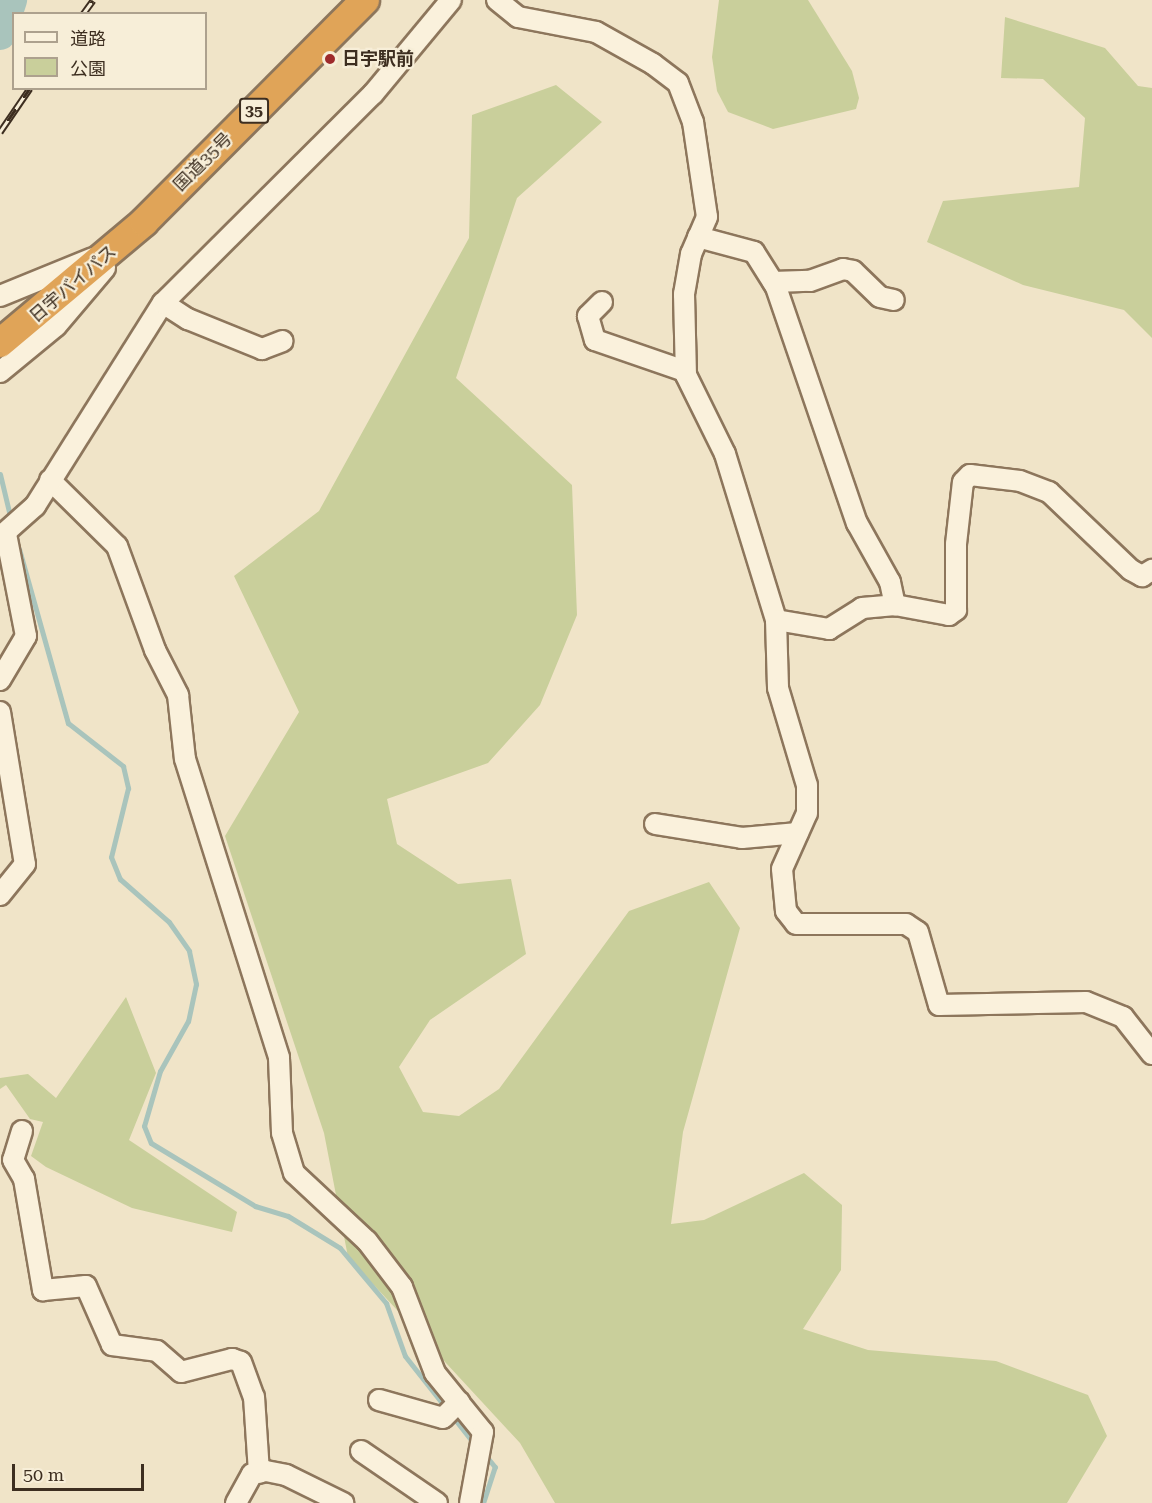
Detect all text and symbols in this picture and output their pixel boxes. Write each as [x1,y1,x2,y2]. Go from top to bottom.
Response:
legend [12,12,207,90]
text: 道路 [70,28,106,49]
place label: 日宇駅前 [342,48,414,70]
marker: 日宇駅前 [323,52,337,66]
text: 公園 [70,58,106,79]
road number: 35 [239,98,269,124]
street label: 国道35号 [169,128,237,196]
street label: 日宇バイパス [25,240,121,328]
scale bar [15,1452,147,1490]
text: 50 m [23,1464,64,1485]

